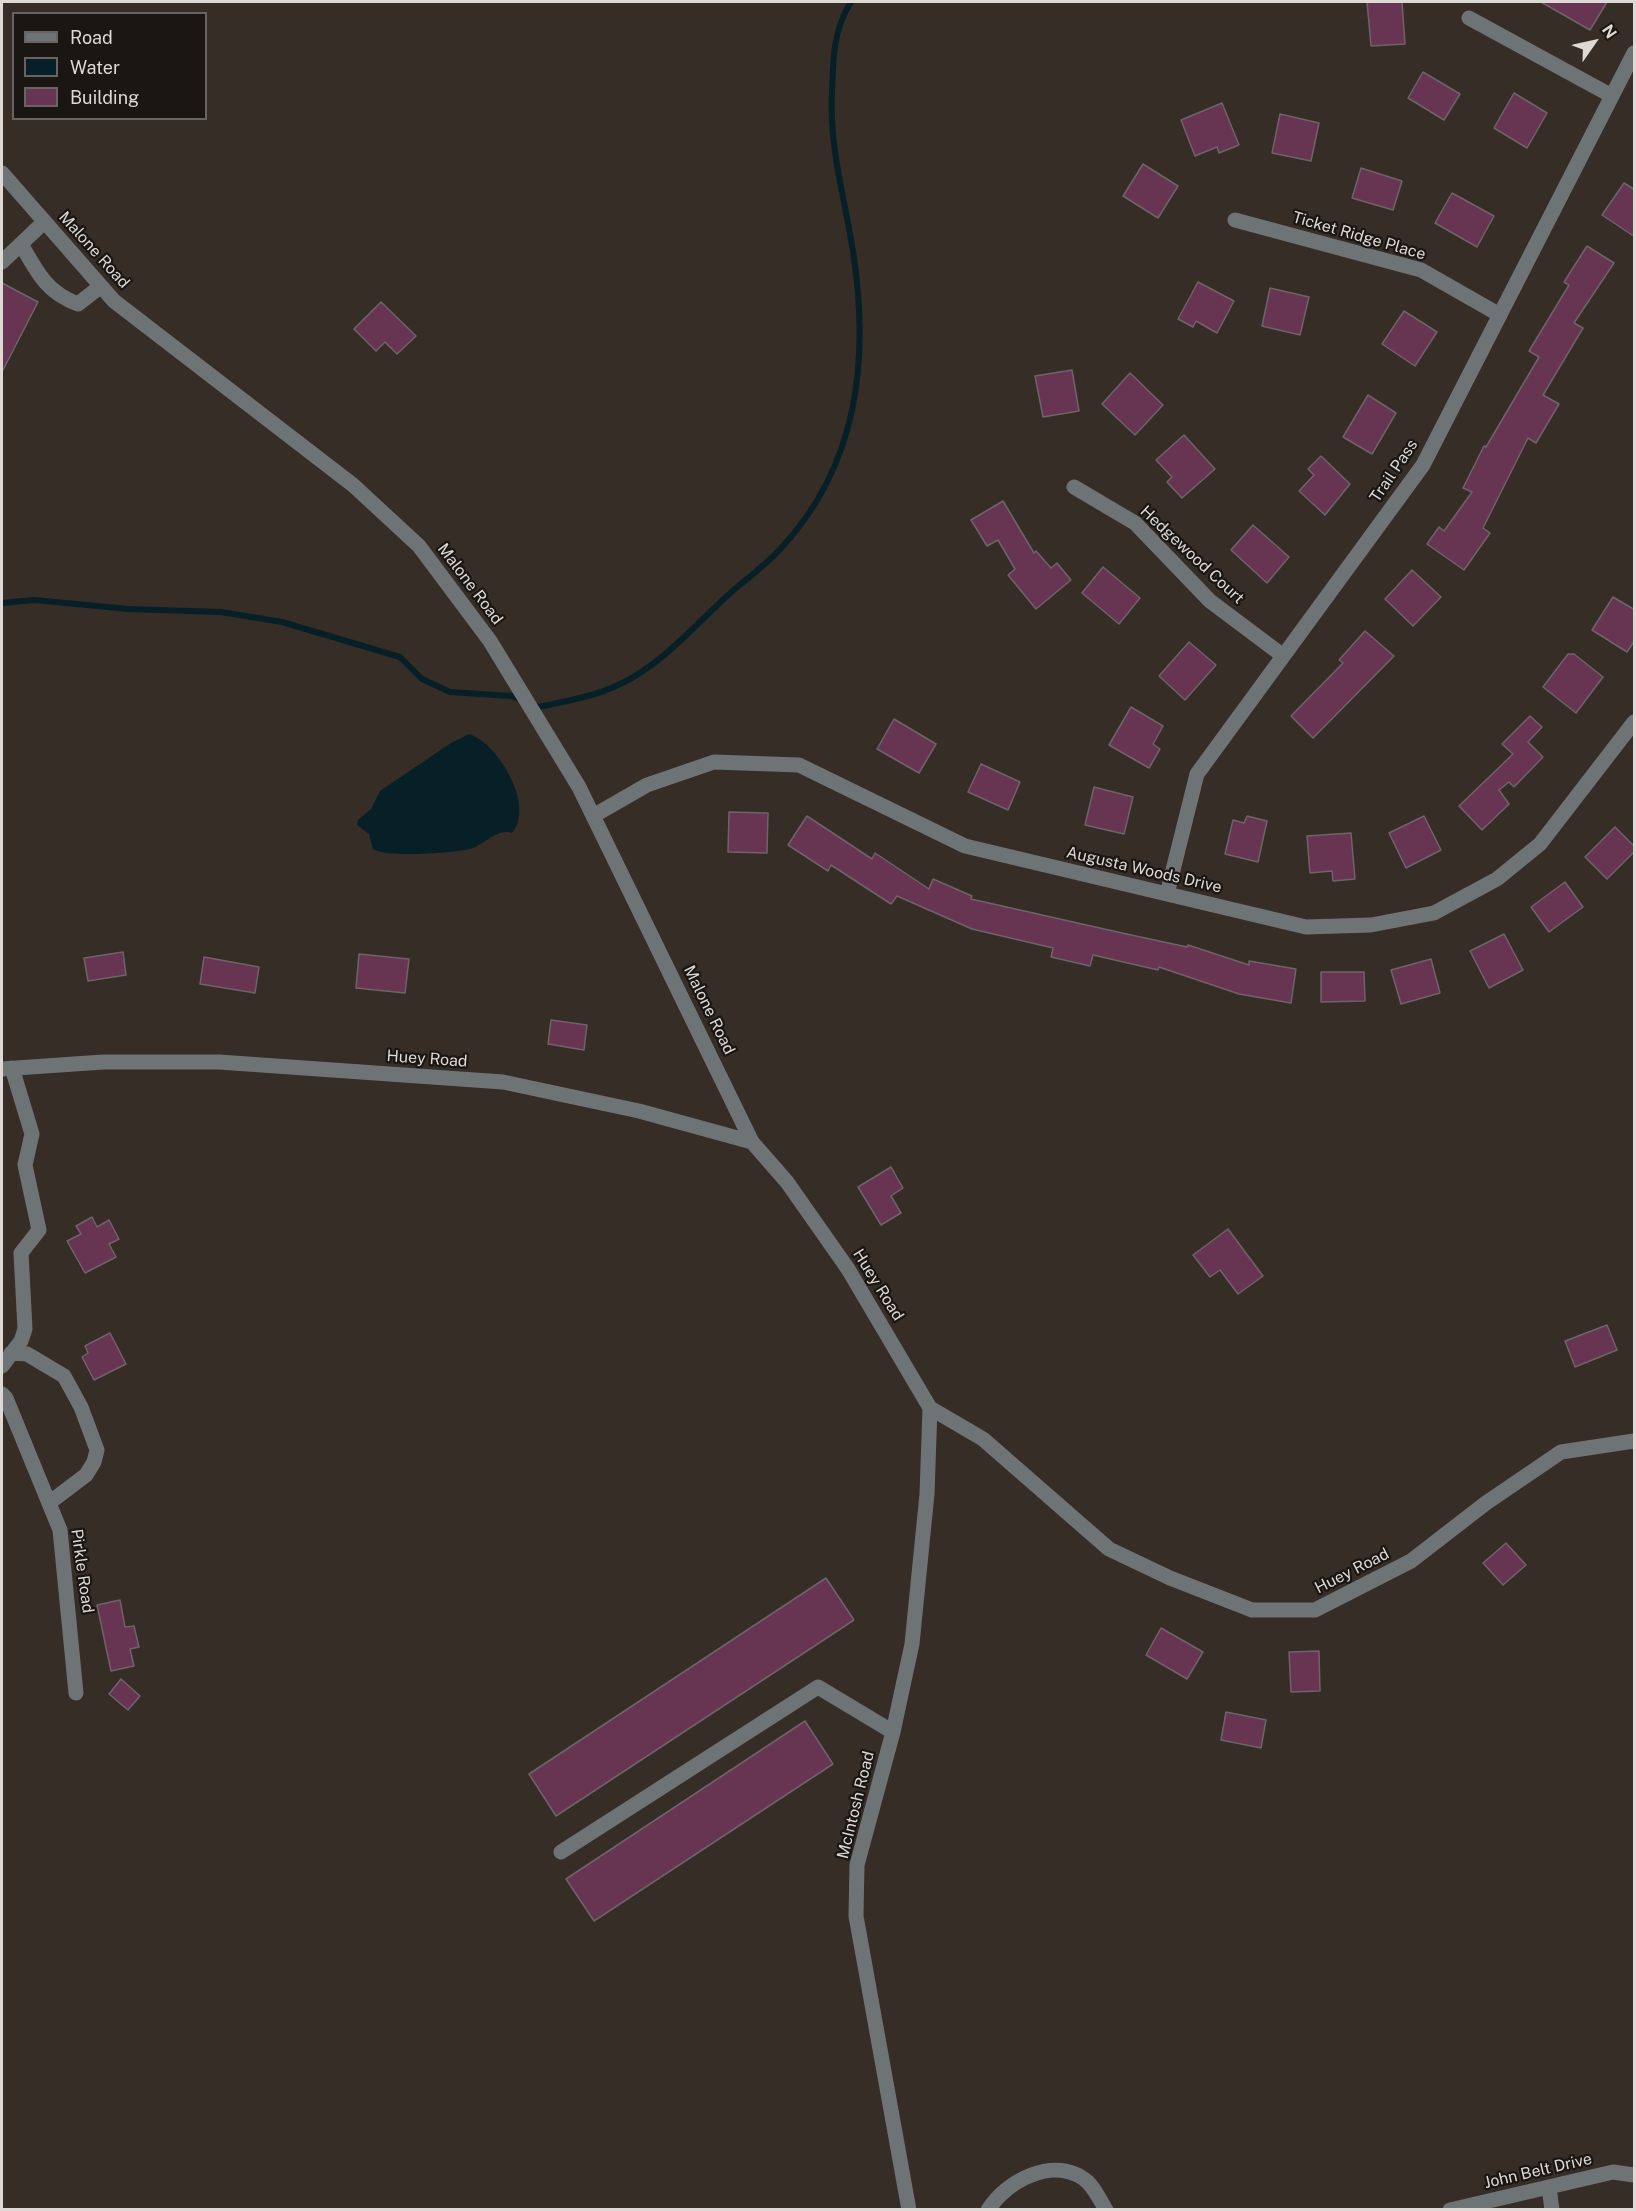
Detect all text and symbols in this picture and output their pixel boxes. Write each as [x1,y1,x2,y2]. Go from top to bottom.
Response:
legend [12,12,207,120]
north arrow [1564,12,1624,72]
text: N [1598,21,1621,42]
text: Road [70,27,113,48]
text: Water [70,57,120,78]
text: Building [70,87,139,108]
street label: Malone Road [55,208,133,292]
street label: Ticket Ridge Place [1290,208,1428,264]
street label: Trail Pass [1366,436,1422,506]
street label: Hedgewood Court [1136,502,1248,608]
street label: Malone Road [433,540,507,628]
street label: Augusta Woods Drive [1064,843,1224,897]
street label: Malone Road [679,962,739,1058]
street label: Huey Road [386,1047,468,1071]
street label: Huey Road [848,1246,908,1324]
street label: Pirkle Road [67,1528,97,1614]
street label: Huey Road [1312,1544,1392,1598]
street label: McIntosh Road [833,1749,879,1861]
street label: John Belt Drive [1482,2149,1594,2193]

